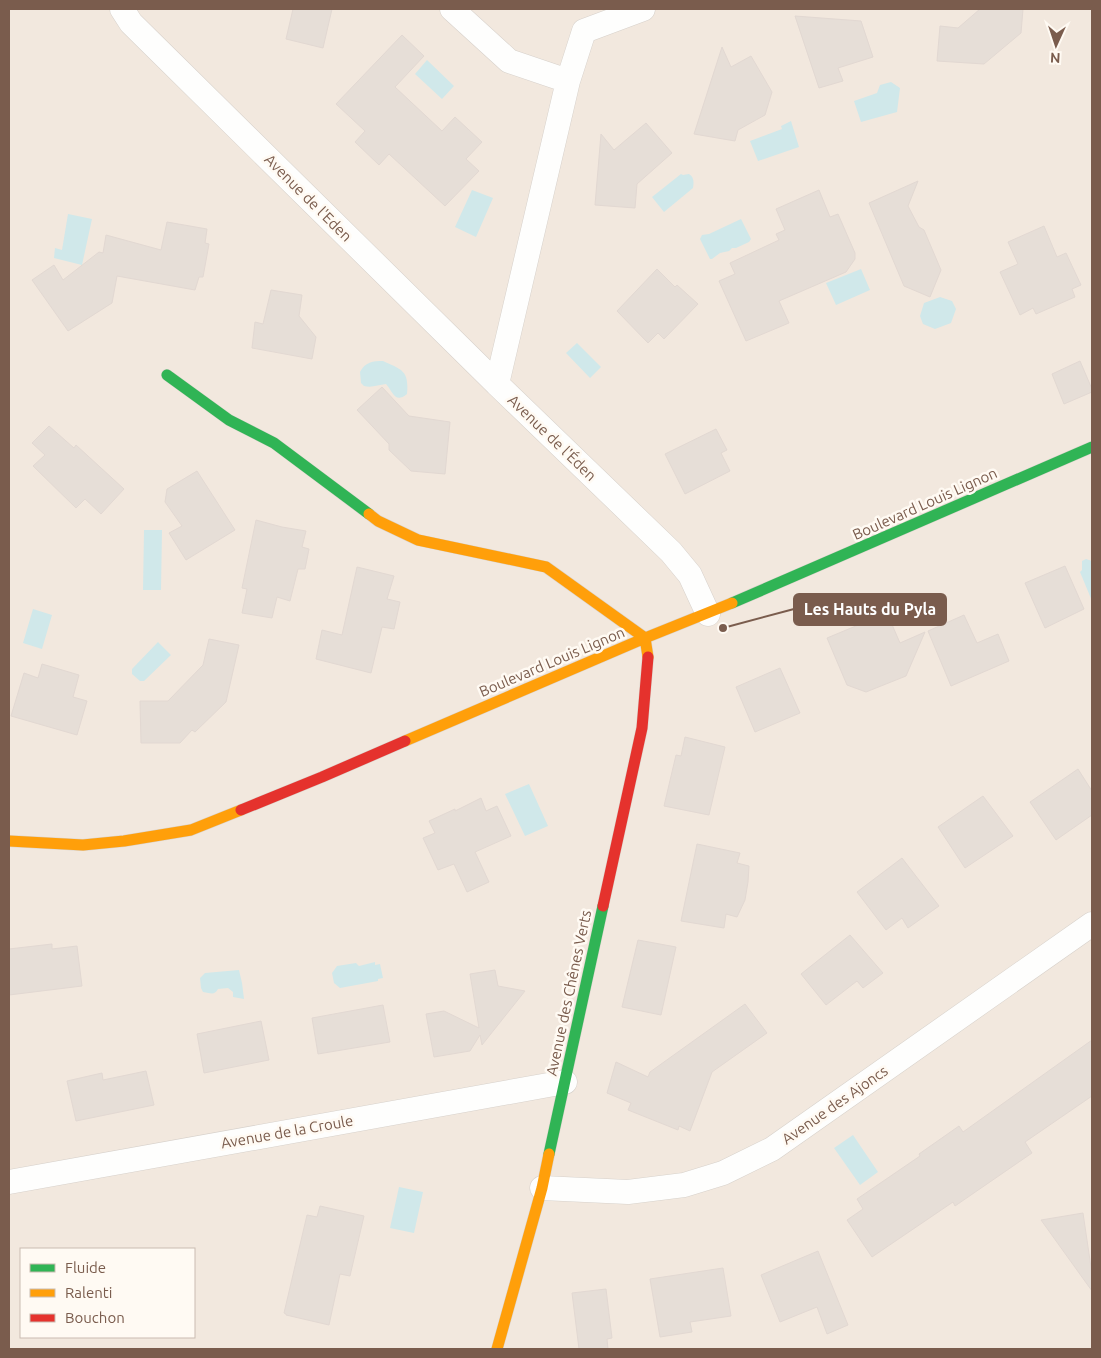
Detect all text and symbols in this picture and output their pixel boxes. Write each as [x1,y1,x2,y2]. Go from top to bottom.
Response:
north arrow [1031,20,1081,70]
text: N [1050,50,1061,66]
street label: Avenue de l'Eden [261,151,355,245]
street label: Avenue de l'Éden [505,391,600,484]
street label: Boulevard Louis Lignon [850,464,1000,543]
callout: Les Hauts du Pyla [794,594,946,625]
text: Les Hauts du Pyla [804,600,936,618]
street label: Boulevard Louis Lignon [477,623,627,700]
street label: Avenue des Chênes Verts [543,908,594,1077]
street label: Avenue des Ajoncs [779,1062,891,1147]
street label: Avenue de la Croule [219,1112,354,1152]
legend [20,1248,195,1338]
text: Fluide [65,1259,106,1276]
text: Ralenti [65,1284,112,1301]
text: Bouchon [65,1309,125,1326]

